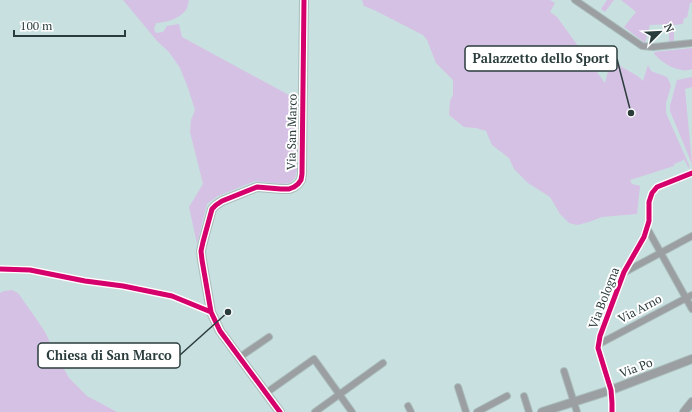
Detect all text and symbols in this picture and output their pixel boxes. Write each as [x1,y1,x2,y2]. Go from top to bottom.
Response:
scale bar [14,12,125,38]
north arrow [640,12,680,52]
text: 100 m [20,18,53,33]
text: N [661,21,677,35]
callout: Palazzetto dello Sport [465,46,617,71]
text: Palazzetto dello Sport [473,49,610,67]
street label: Via San Marco [283,93,300,170]
street label: Via Bologna [585,265,622,331]
street label: Via Arno [615,291,664,326]
callout: Chiesa di San Marco [38,343,180,368]
text: Chiesa di San Marco [46,346,172,364]
street label: Via Po [617,354,655,381]

